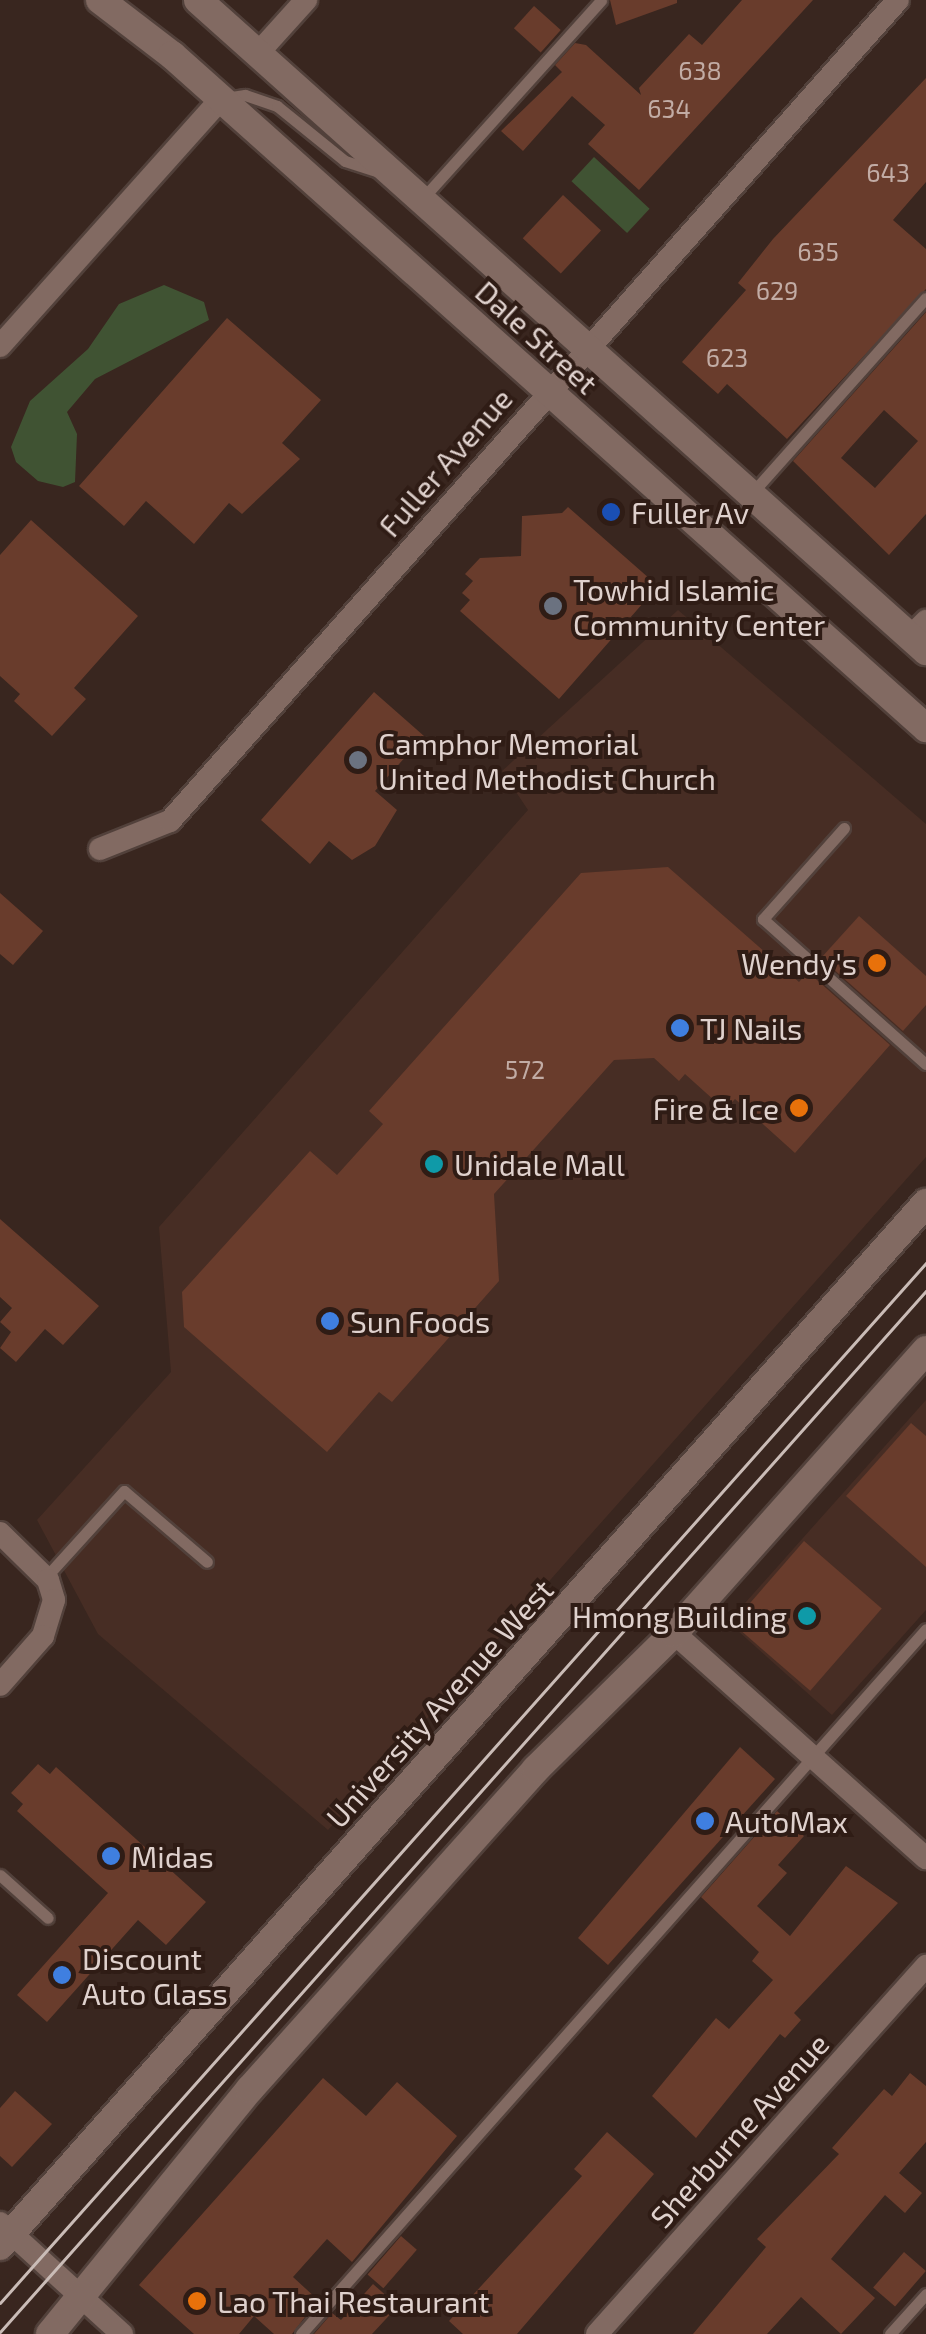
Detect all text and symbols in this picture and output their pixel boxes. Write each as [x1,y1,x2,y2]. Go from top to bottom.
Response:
house number: 638 [678,55,722,85]
house number: 634 [647,93,691,123]
house number: 643 [866,157,910,187]
house number: 635 [797,236,839,266]
street label: Dale Street [469,273,605,401]
house number: 629 [756,275,798,305]
house number: 623 [706,342,748,372]
street label: Fuller Avenue [370,380,520,544]
place label: Fuller Av [631,494,750,530]
marker: Fuller Av [600,501,622,523]
place label: Towhid Islamic Community Center [573,571,826,642]
marker: Towhid Islamic Community Center [542,595,564,617]
place label: Camphor Memorial United Methodist Church [378,725,716,796]
marker: Camphor Memorial United Methodist Church [347,749,369,771]
place label: Wendy's [741,945,857,981]
marker: Wendy's [866,952,888,974]
place label: TJ Nails [700,1010,802,1046]
marker: TJ Nails [669,1017,691,1039]
house number: 572 [505,1054,545,1084]
place label: Fire & Ice [653,1090,779,1126]
marker: Fire & Ice [788,1097,810,1119]
place label: Unidale Mall [454,1146,625,1182]
marker: Unidale Mall [423,1153,445,1175]
place label: Sun Foods [350,1303,490,1339]
marker: Sun Foods [319,1310,341,1332]
street label: University Avenue West [317,1571,561,1835]
place label: Hmong Building [572,1598,787,1634]
marker: Hmong Building [796,1605,818,1627]
place label: AutoMax [725,1803,848,1839]
marker: AutoMax [694,1810,716,1832]
place label: Midas [131,1838,214,1874]
marker: Midas [100,1845,122,1867]
place label: Discount Auto Glass [82,1940,228,2010]
marker: Discount Auto Glass [51,1964,73,1986]
street label: Sherburne Avenue [642,2025,836,2235]
place label: Lao Thai Restaurant [217,2283,490,2319]
marker: Lao Thai Restaurant [186,2290,208,2312]

